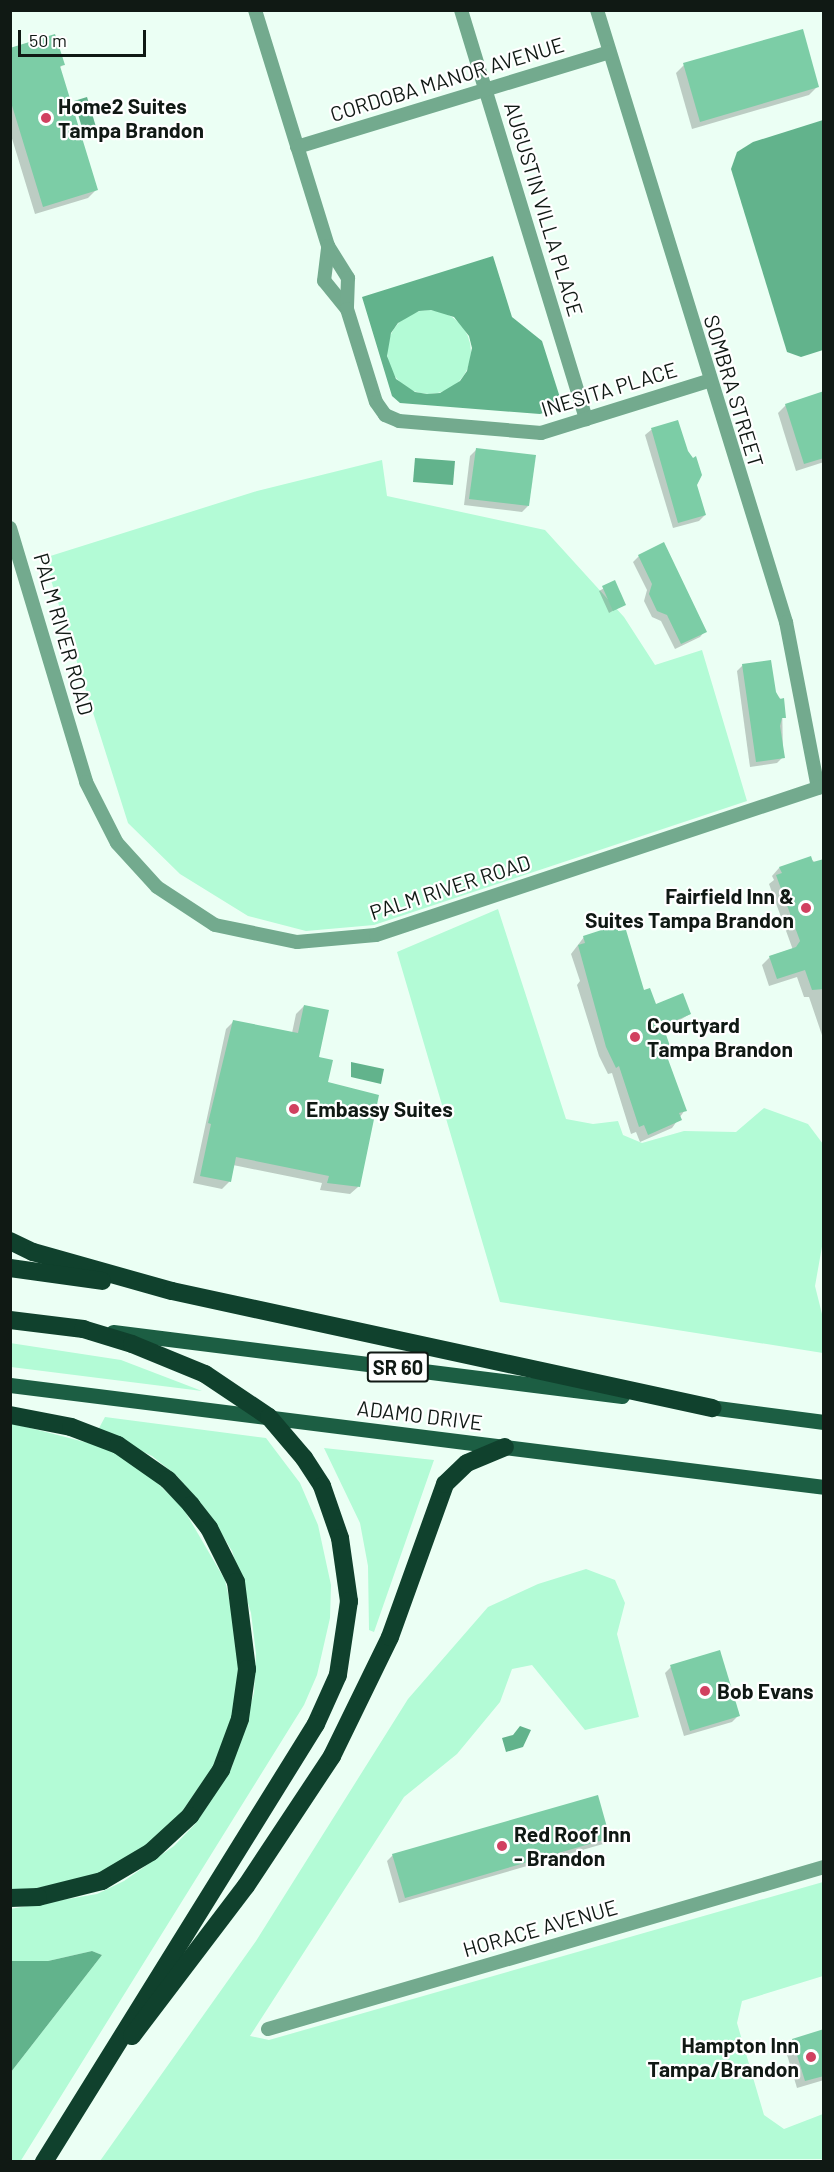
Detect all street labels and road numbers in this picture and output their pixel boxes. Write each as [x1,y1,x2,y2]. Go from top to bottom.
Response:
street label: CORDOBA MANOR AVENUE [327,31,567,127]
street label: AUGUSTIN VILLA PLACE [499,99,589,319]
street label: SOMBRA STREET [699,312,769,470]
street label: INESITA PLACE [538,356,680,422]
street label: PALM RIVER ROAD [29,550,99,718]
street label: PALM RIVER ROAD [366,849,534,925]
road number: SR 60 [366,1350,430,1384]
street label: ADAMO DRIVE [356,1395,484,1435]
street label: HORACE AVENUE [460,1894,620,1962]

